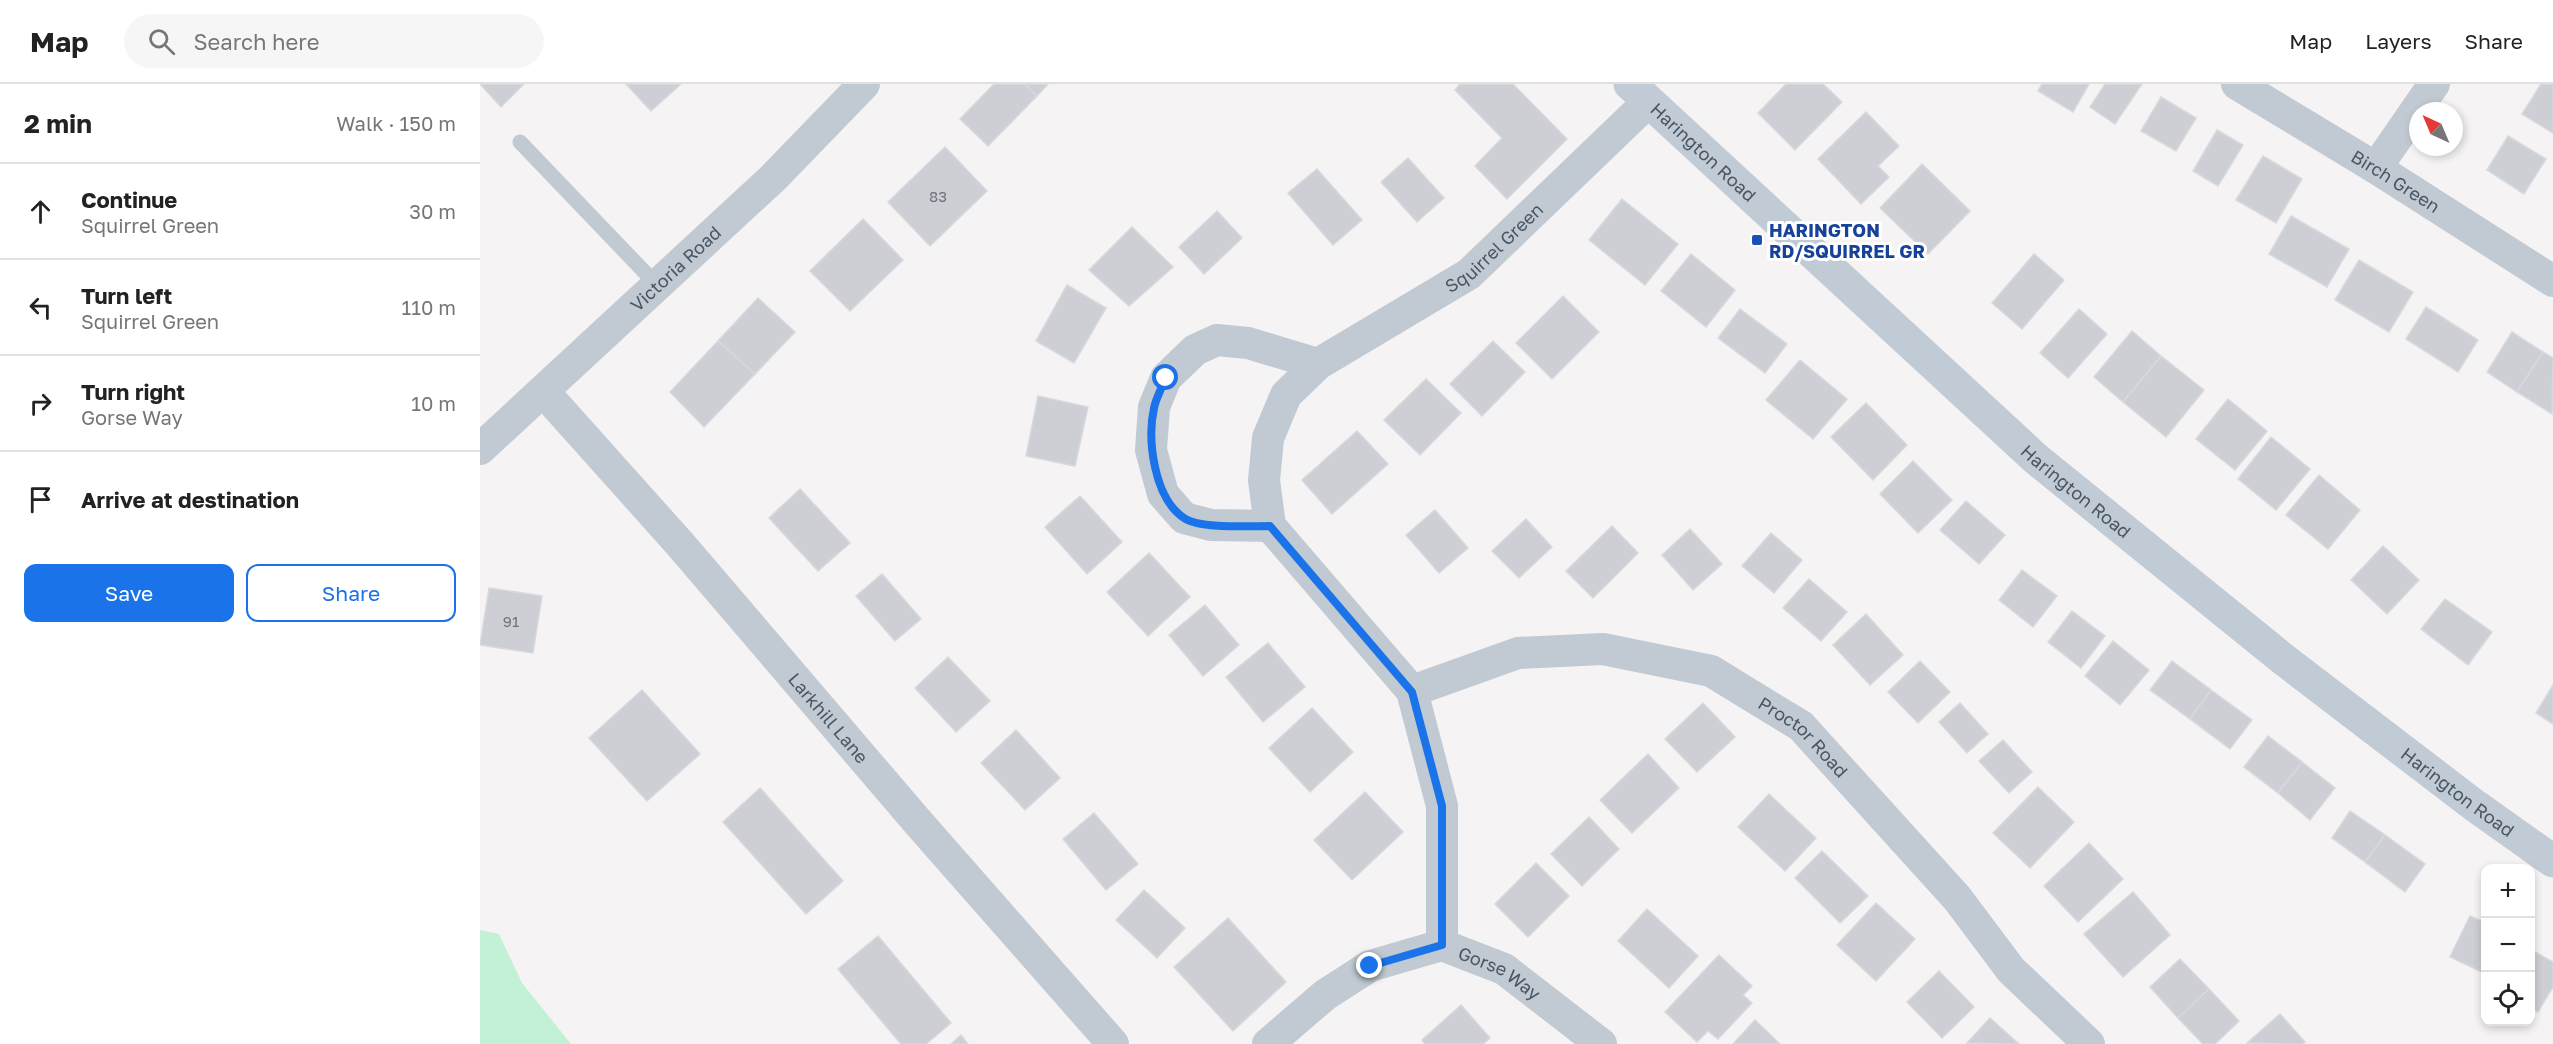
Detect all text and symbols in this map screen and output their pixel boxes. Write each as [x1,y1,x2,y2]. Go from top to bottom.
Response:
search box [124,14,544,68]
text: Map [30,25,88,58]
icon: search [145,25,178,58]
text: Search here [193,28,319,55]
text: Map [2289,28,2332,54]
text: Layers [2365,28,2432,54]
text: Share [2465,28,2523,54]
street label: Harington Road [1646,98,1761,206]
north arrow [2409,102,2463,156]
text: 2 min [24,108,92,139]
text: Walk · 150 m [336,111,456,135]
street label: Birch Green [2347,145,2444,217]
text: Continue [81,186,177,213]
house number: 83 [929,187,947,205]
icon: ahead [24,195,57,228]
street label: Squirrel Green [1441,198,1547,297]
text: 30 m [409,199,456,223]
text: Squirrel Green [81,213,219,237]
place label: HARINGTON RD/SQUIRREL GR [1769,219,1925,262]
street label: Victoria Road [625,221,725,316]
marker: HARINGTON RD/SQUIRREL GR [1750,233,1764,247]
text: Turn left [81,282,172,309]
icon: left [24,291,57,324]
text: 110 m [402,295,456,319]
text: Squirrel Green [81,309,219,333]
route start [1152,364,1178,390]
text: Turn right [81,378,185,405]
icon: right [24,387,57,420]
text: 10 m [411,391,456,415]
text: Gorse Way [81,405,183,429]
street label: Harington Road [2016,440,2136,542]
icon: arrive [24,483,57,516]
text: Arrive at destination [81,486,299,513]
button: Save [24,564,234,622]
button: Share [246,564,456,622]
house number: 91 [503,612,519,630]
street label: Larkhill Lane [784,668,873,767]
street label: Proctor Road [1754,692,1853,782]
street label: Harington Road [2397,742,2519,841]
map controls [2481,864,2535,1026]
button: + [2481,864,2535,918]
button: − [2481,918,2535,972]
street label: Gorse Way [1455,941,1545,1004]
route end [1356,952,1382,978]
button: locate [2481,972,2535,1026]

